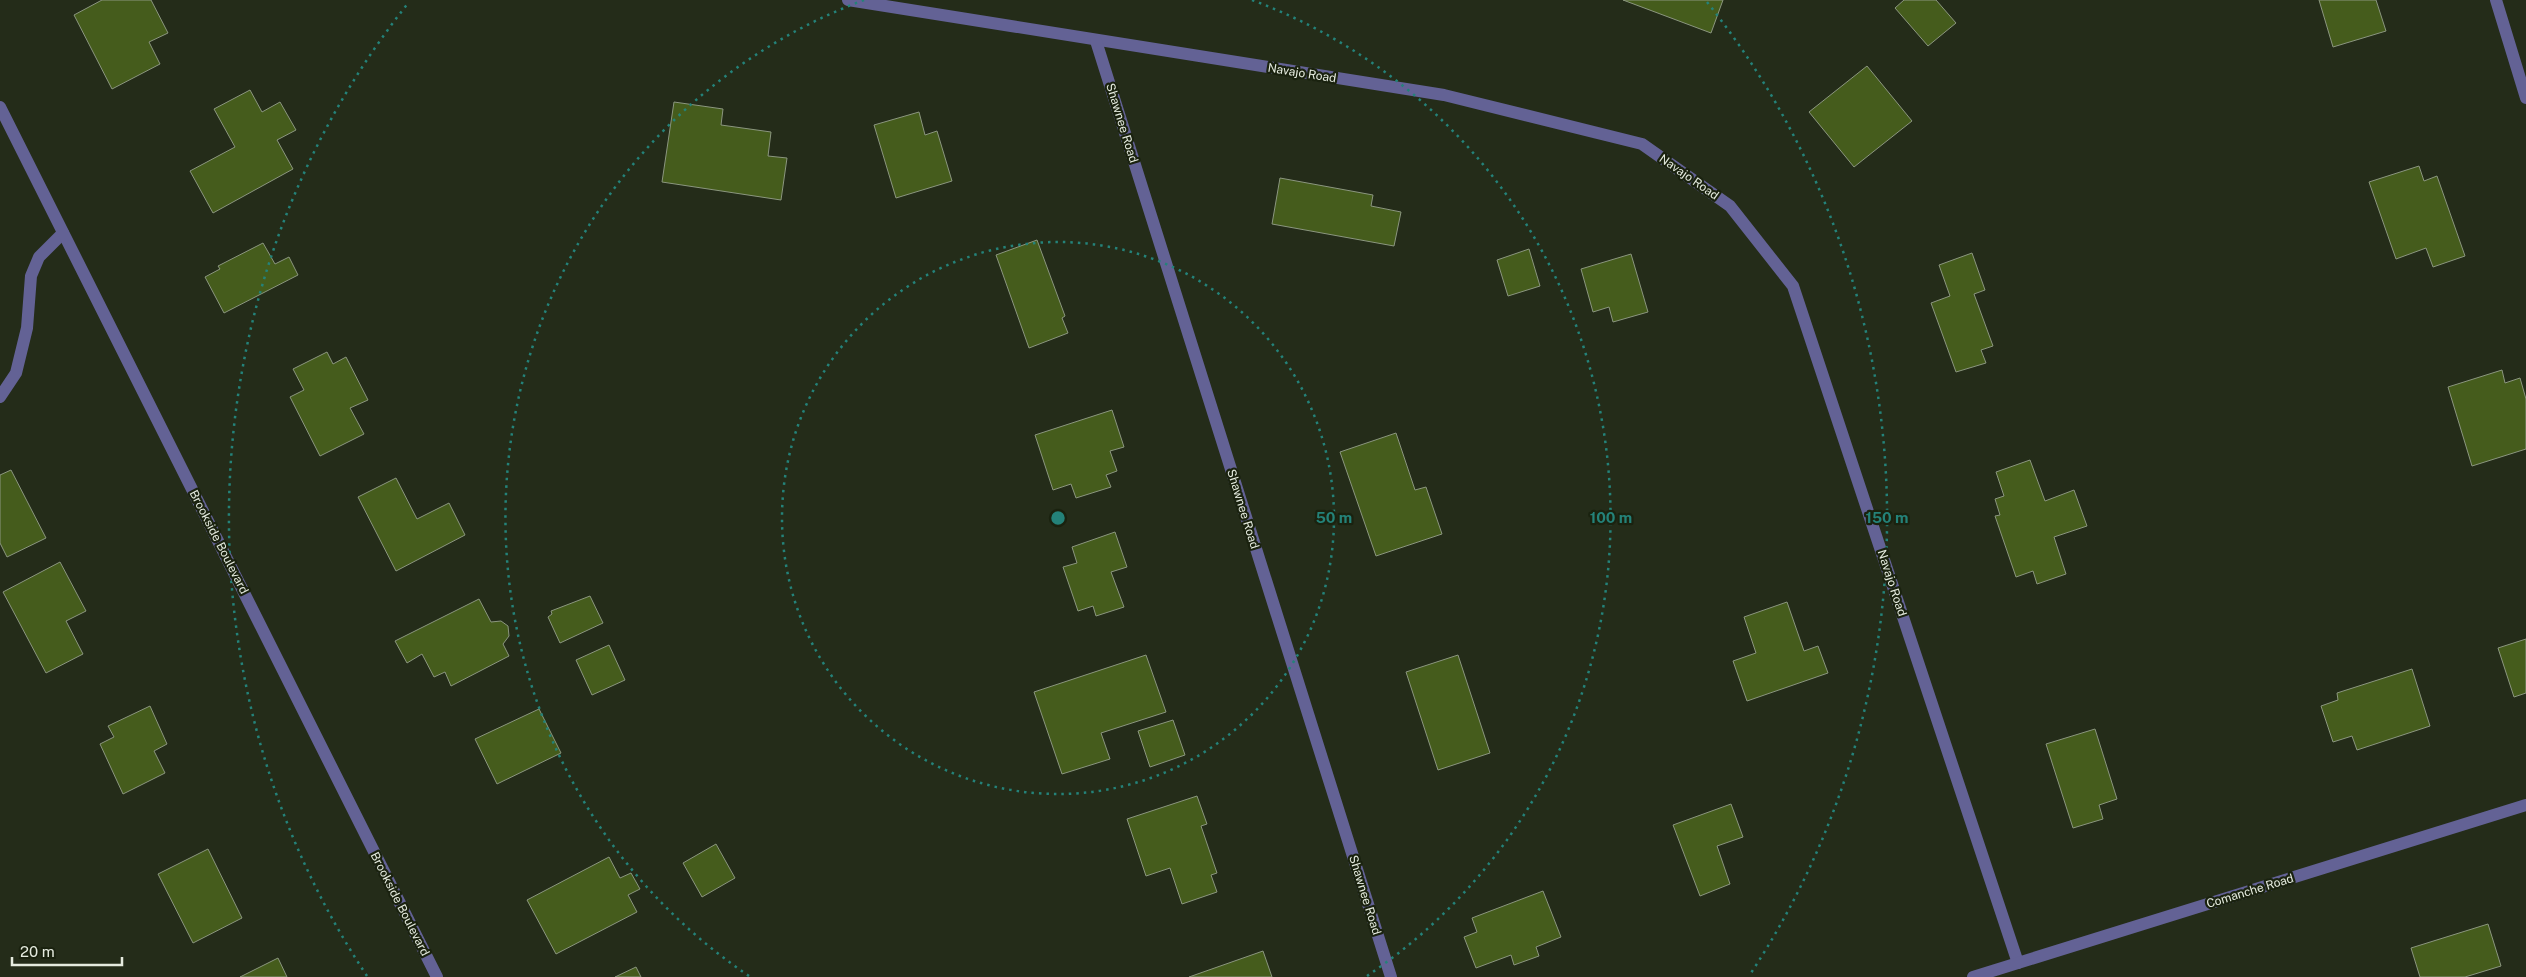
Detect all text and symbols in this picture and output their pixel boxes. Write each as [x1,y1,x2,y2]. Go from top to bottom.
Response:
street label: Navajo Road [1267,61,1337,85]
street label: Shawnee Road [1103,81,1141,165]
street label: Navajo Road [1657,151,1721,203]
street label: Shawnee Road [1224,467,1262,551]
street label: Brookside Boulevard [187,488,251,596]
centre of rings [1049,509,1067,527]
text: 50 m [1316,509,1352,526]
text: 100 m [1590,509,1632,526]
text: 150 m [1865,509,1909,526]
street label: Navajo Road [1875,548,1909,618]
street label: Brookside Boulevard [368,850,432,958]
street label: Shawnee Road [1346,853,1384,937]
street label: Comanche Road [2205,871,2295,911]
scale bar [12,934,122,966]
text: 20 m [20,943,55,960]

